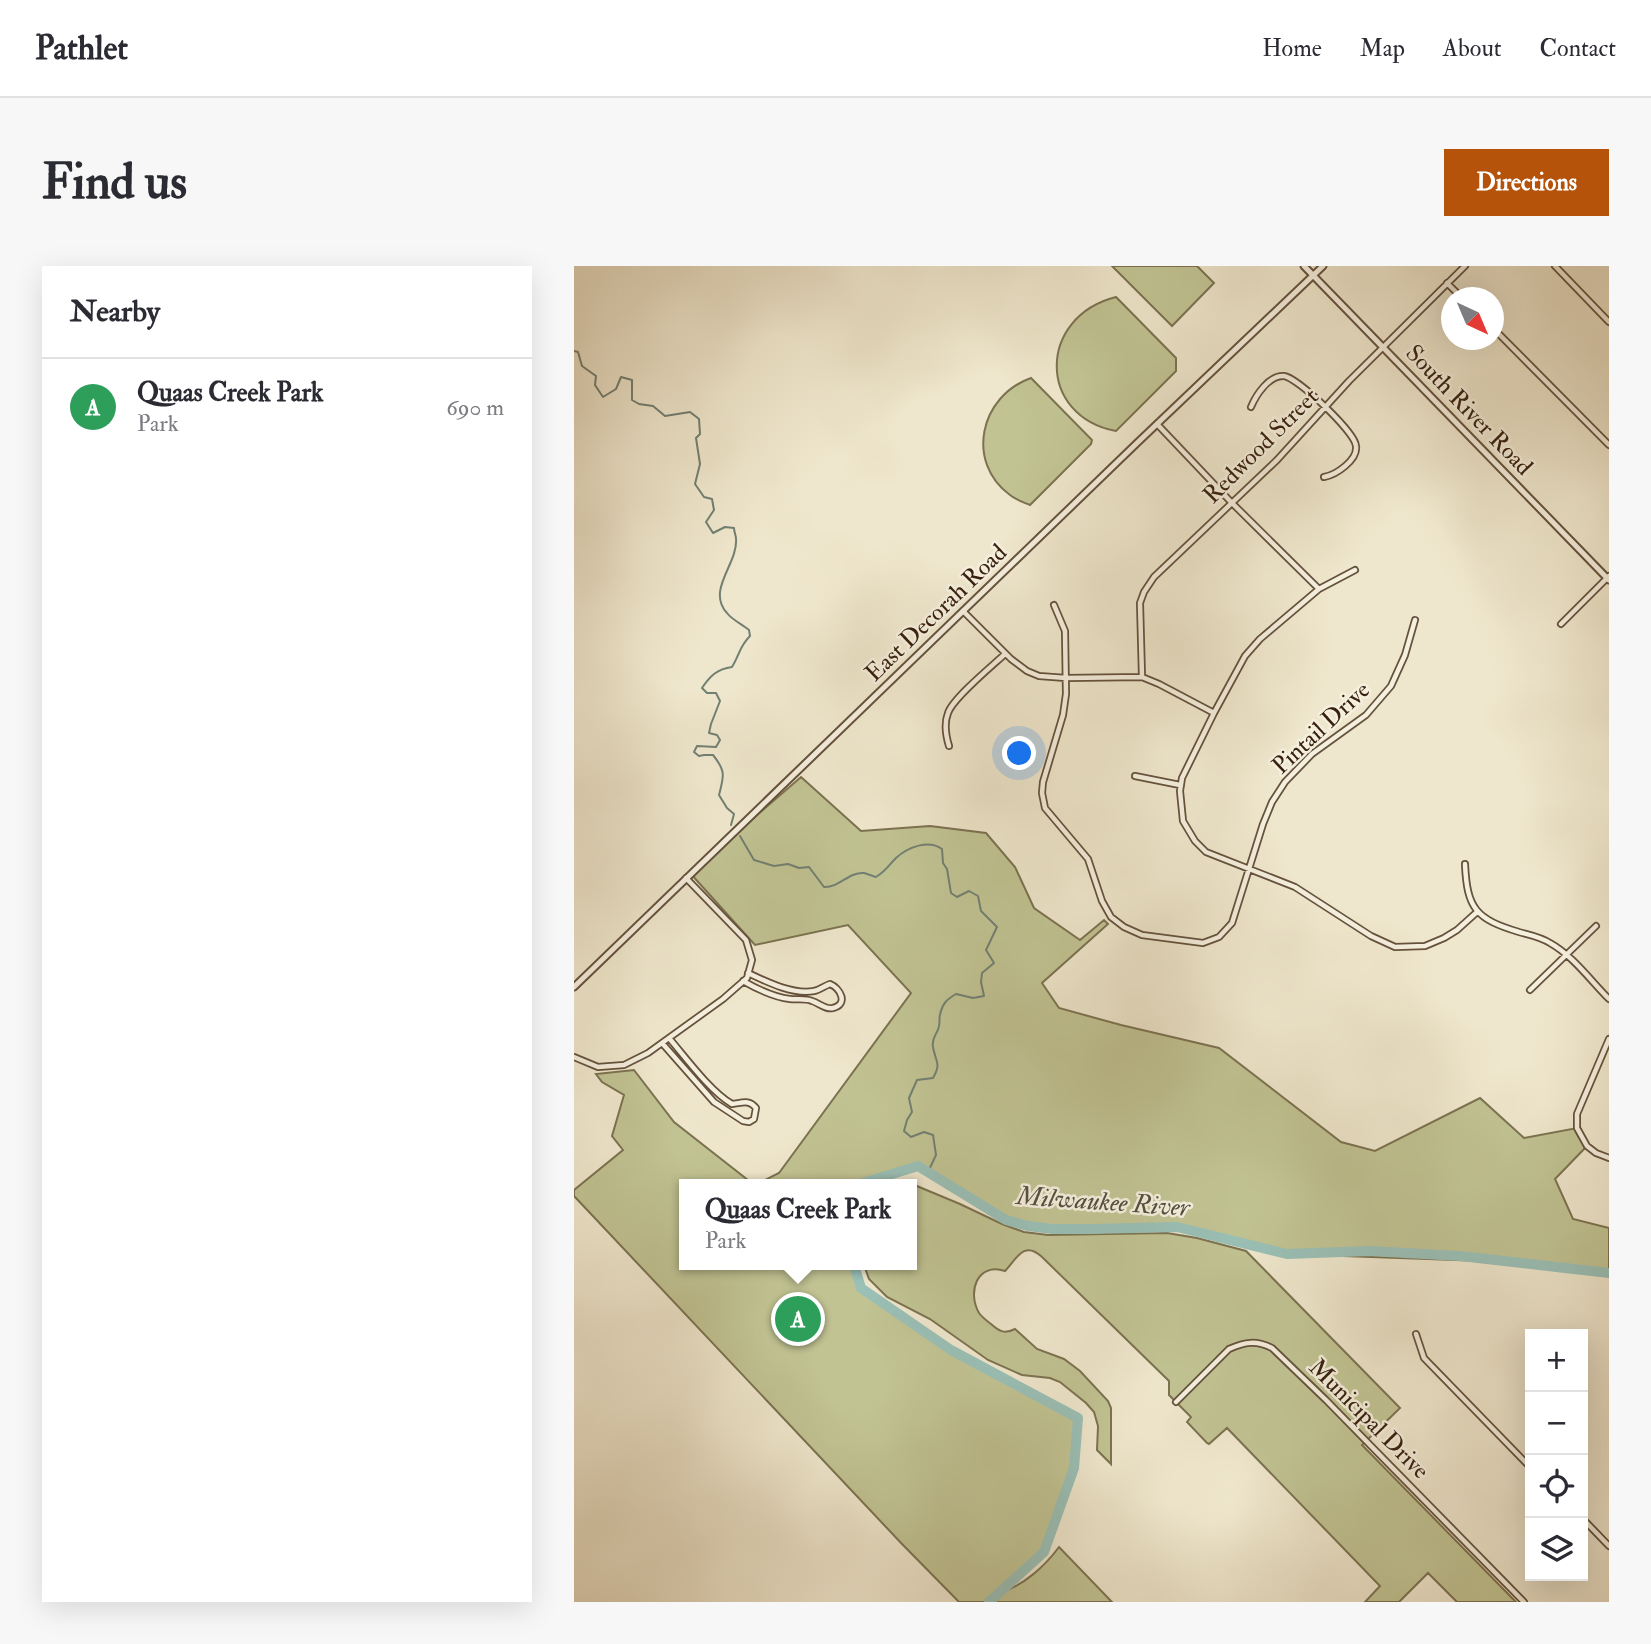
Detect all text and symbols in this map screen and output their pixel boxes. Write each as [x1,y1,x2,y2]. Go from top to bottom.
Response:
text: Pathlet [35,28,128,69]
text: Home [1262,33,1322,64]
text: Map [1360,33,1405,64]
text: About [1443,33,1502,64]
text: Contact [1540,33,1616,64]
button: Directions [1444,149,1609,216]
text: Find us [42,152,187,213]
north arrow [1441,287,1504,350]
text: Nearby [70,293,160,330]
street label: South River Road [1399,338,1539,482]
text: Quaas Creek Park [137,377,324,409]
street label: Redwood Street [1197,381,1326,510]
text: A [86,393,100,422]
text: 690 m [446,393,504,422]
text: Park [137,409,179,438]
street label: East Decorah Road [858,537,1014,689]
street label: Pintail Drive [1266,675,1376,781]
your location [1002,736,1036,770]
popup [679,1179,917,1270]
water label: Milwaukee River [1013,1180,1192,1224]
text: Quaas Creek Park [705,1194,891,1226]
text: Park [705,1226,747,1255]
pin: A [775,1293,821,1345]
map controls [1525,1329,1588,1581]
button: + [1525,1329,1588,1392]
street label: Municipal Drive [1302,1352,1436,1486]
button: − [1525,1392,1588,1455]
button: locate [1525,1455,1588,1518]
button: layers [1525,1518,1588,1581]

